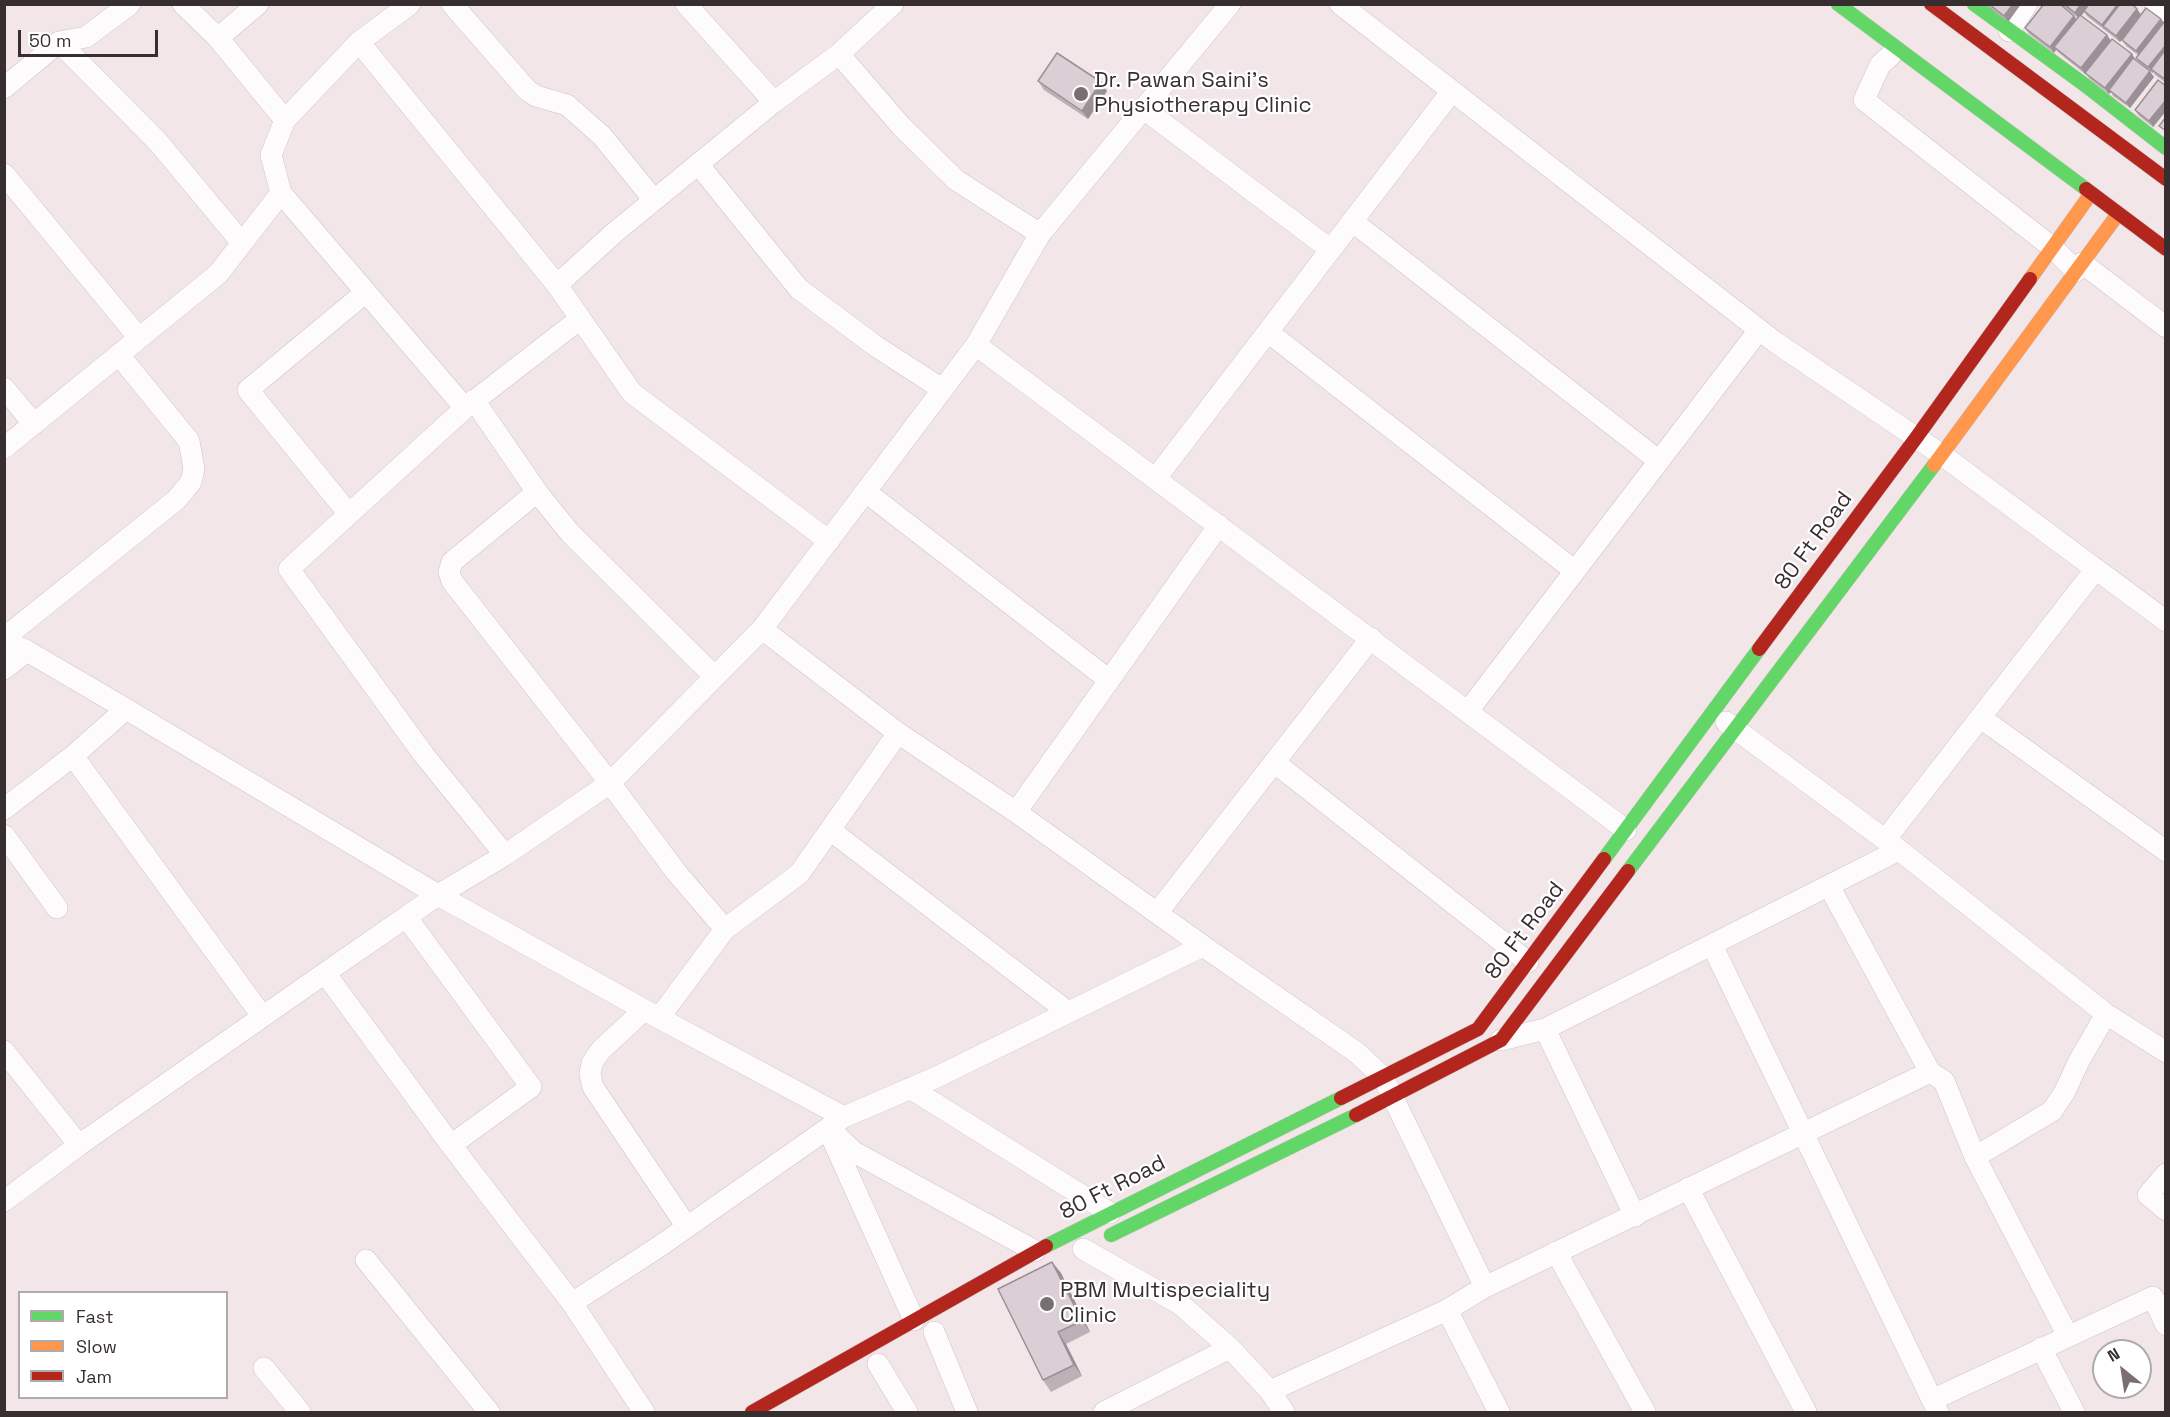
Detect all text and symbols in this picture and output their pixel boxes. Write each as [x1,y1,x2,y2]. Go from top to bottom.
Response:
scale bar [21,18,160,56]
text: 50 m [29,29,71,52]
place label: Dr. Pawan Saini's Physiotherapy Clinic [1094,68,1312,119]
marker: Dr. Pawan Saini's Physiotherapy Clinic [1072,85,1090,103]
street label: 80 Ft Road [1769,487,1859,595]
street label: 80 Ft Road [1480,877,1570,985]
street label: 80 Ft Road [1056,1150,1170,1226]
place label: PBM Multispeciality Clinic [1060,1278,1270,1330]
legend [18,1291,228,1399]
marker: PBM Multispeciality Clinic [1038,1295,1056,1313]
text: Fast [76,1305,113,1328]
text: Slow [76,1335,117,1358]
north arrow [2092,1339,2152,1399]
text: N [2104,1343,2124,1366]
text: Jam [76,1365,112,1388]

